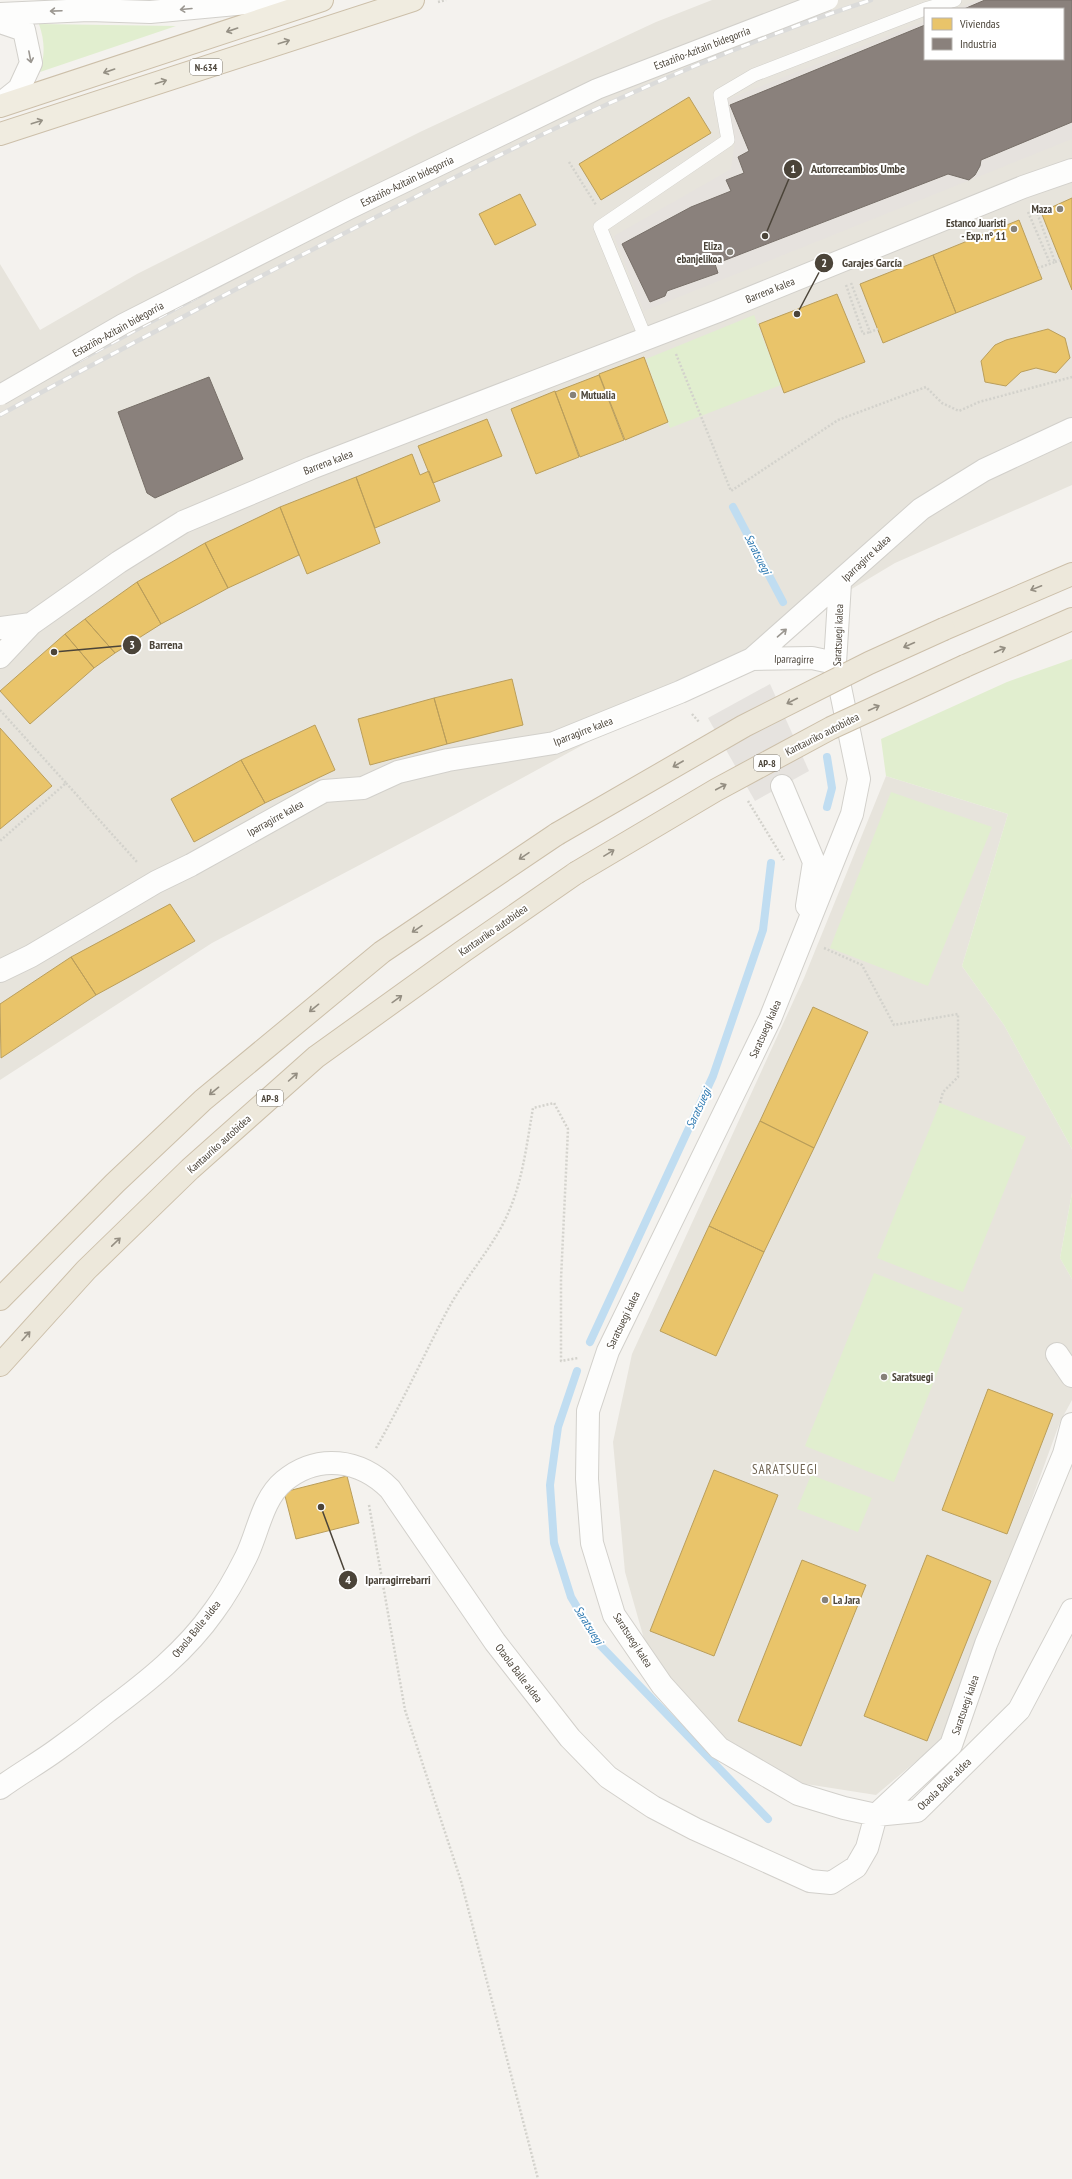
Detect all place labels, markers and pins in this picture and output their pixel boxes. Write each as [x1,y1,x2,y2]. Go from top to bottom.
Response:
callout: Autorrecambios Umbe [783,157,913,181]
place label: Maza [1031,202,1052,216]
marker: Maza [1055,204,1065,214]
place label: Estanco Juaristi - Exp. nº 11 [946,216,1007,243]
marker: Estanco Juaristi - Exp. nº 11 [1009,224,1019,234]
place label: Eliza ebanjelikoa [677,239,722,266]
marker: Eliza ebanjelikoa [725,247,735,257]
callout: Garajes García [814,251,911,275]
place label: Mutualia [581,388,616,402]
marker: Mutualia [568,390,578,400]
callout: Barrena [122,633,191,657]
place label: Saratsuegi [892,1370,934,1384]
marker: Saratsuegi [879,1372,889,1382]
callout: Iparragirrebarri [338,1568,439,1592]
place label: La Jara [833,1593,860,1607]
marker: La Jara [820,1595,830,1605]

